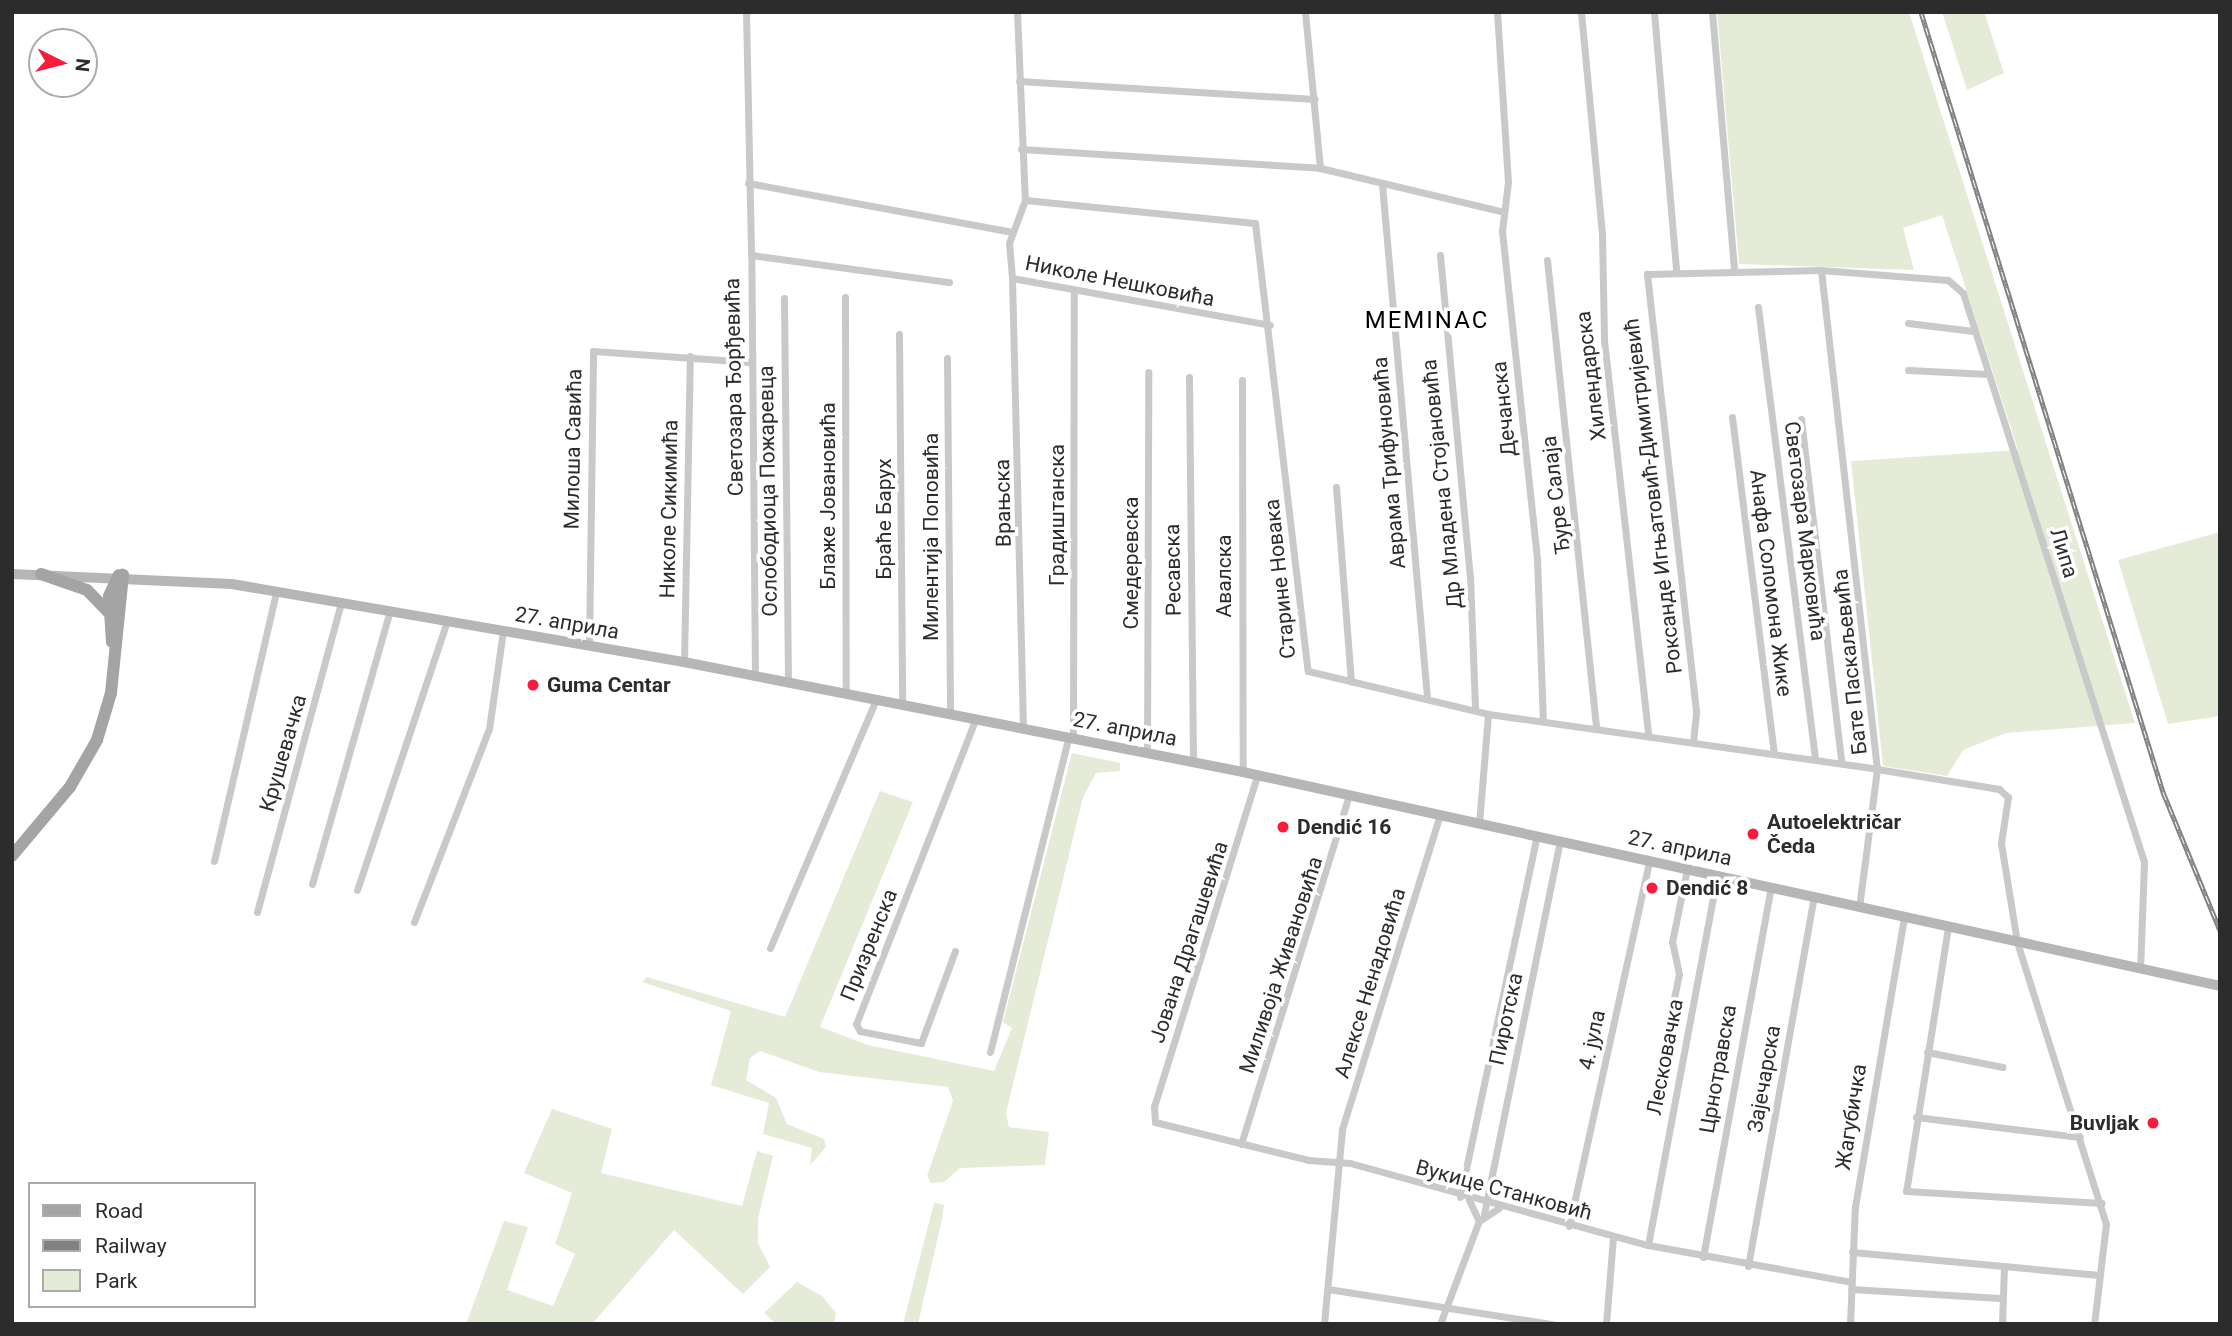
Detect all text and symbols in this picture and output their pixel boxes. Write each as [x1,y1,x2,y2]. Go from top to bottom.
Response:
north arrow [28,28,98,98]
text: N [70,57,95,73]
street label: Николе Нешковића [1023,250,1217,312]
street label: Светозара Ђорђевића [719,278,749,496]
district label: MEMINAC [1366,307,1488,335]
street label: Хилендарска [1571,310,1611,442]
street label: Роксанде Игњатовић-Димитријевић [1619,317,1687,675]
street label: Аврама Трифуновића [1367,356,1411,570]
street label: Др Младена Стојановића [1416,358,1468,610]
street label: Дечанска [1486,360,1522,458]
street label: Ослободиоца Пожаревца [753,365,783,617]
street label: Милоша Савића [559,368,587,530]
street label: Блаже Јовановића [815,402,841,590]
street label: Николе Сикимића [655,419,683,599]
street label: Светозара Марковића [1779,420,1831,642]
street label: Милентија Поповића [918,433,944,641]
street label: Ђуре Салаја [1536,435,1576,555]
street label: Градиштанска [1044,444,1070,586]
street label: Браће Барух [871,458,897,580]
street label: Врањска [990,459,1016,547]
street label: Анафа Соломона Жике [1745,468,1797,698]
street label: Смедеревска [1118,497,1144,629]
street label: Старине Новака [1259,498,1301,660]
street label: Ресавска [1160,524,1186,616]
street label: Липа [2045,525,2083,581]
street label: Авалска [1211,534,1237,618]
street label: Бате Паскаљевића [1828,568,1872,756]
street label: 27. априла [513,601,621,645]
place label: Guma Centar [547,672,671,698]
marker: Guma Centar [525,677,541,693]
street label: Крушевачка [254,692,312,814]
street label: 27. априла [1071,707,1179,751]
place label: Autoelektričar Čeda [1767,809,1901,859]
place label: Dendić 16 [1297,814,1391,840]
marker: Dendić 16 [1275,819,1291,835]
street label: 27. априла [1626,825,1734,871]
marker: Autoelektričar Čeda [1745,826,1761,842]
street label: Јована Драгашевића [1144,838,1234,1046]
street label: Миливоја Живановића [1234,853,1328,1077]
place label: Dendić 8 [1666,875,1748,901]
marker: Dendić 8 [1644,880,1660,896]
street label: Призренска [835,885,903,1005]
street label: Алексе Ненадовића [1329,885,1411,1081]
street label: Пиротска [1484,971,1528,1067]
street label: Лесковачка [1641,997,1689,1117]
street label: Црнотравска [1694,1003,1742,1135]
street label: 4. јула [1573,1008,1611,1072]
street label: Зајечарска [1742,1023,1786,1135]
street label: Жагубичка [1830,1062,1872,1172]
place label: Buvljak [2070,1110,2139,1136]
marker: Buvljak [2145,1115,2161,1131]
street label: Вукице Станковић [1413,1154,1595,1226]
legend [28,1182,256,1308]
text: Road [95,1199,143,1223]
text: Railway [95,1234,167,1258]
text: Park [95,1269,137,1293]

